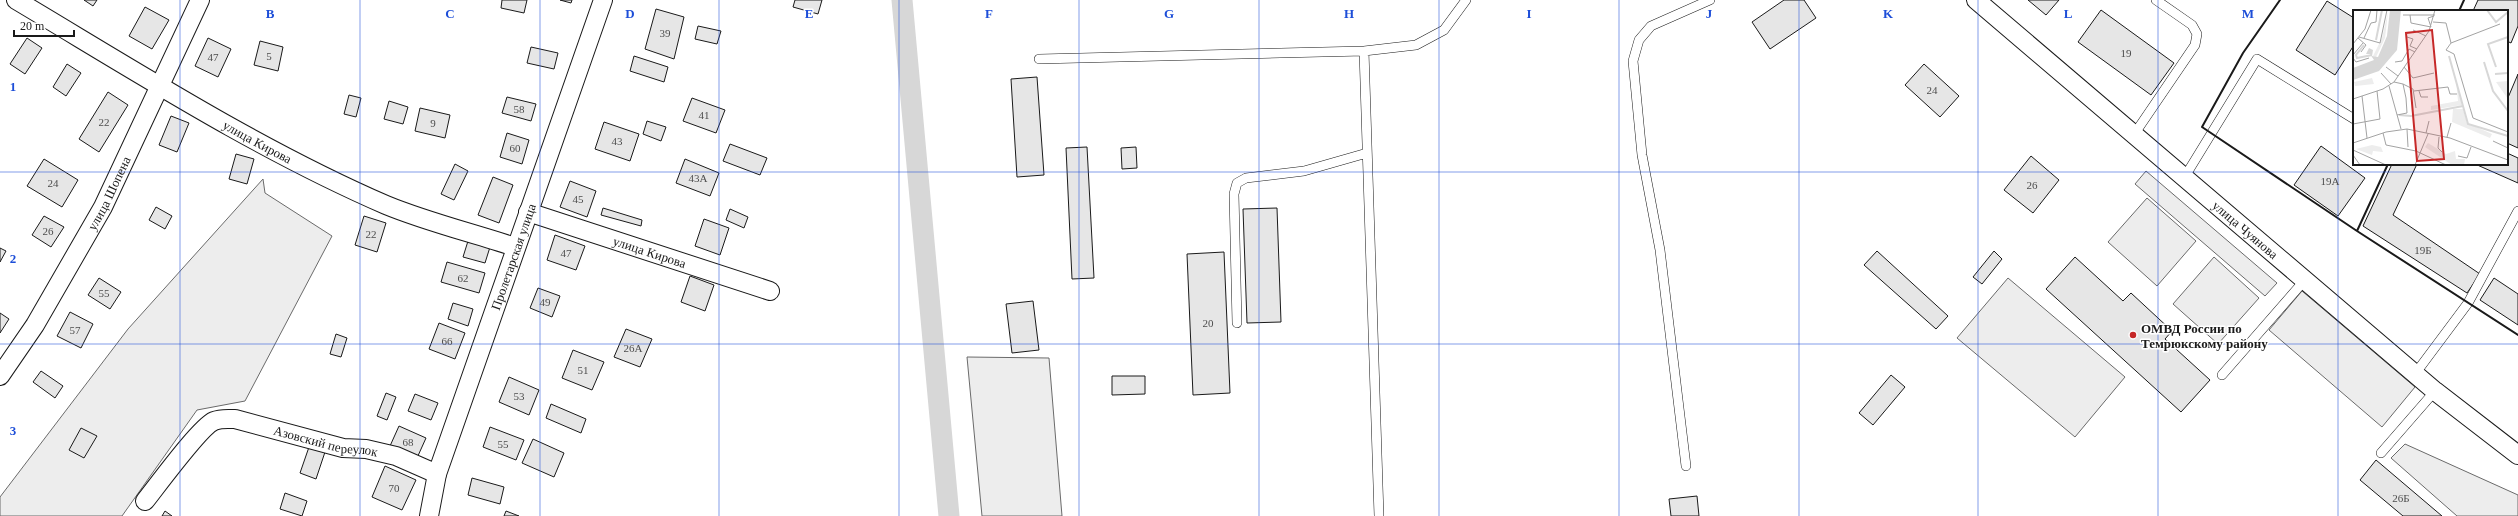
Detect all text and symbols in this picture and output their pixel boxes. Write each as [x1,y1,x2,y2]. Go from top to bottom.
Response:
text: B [266,6,275,21]
text: C [445,6,455,21]
text: D [625,6,635,21]
text: E [805,6,813,21]
text: F [985,6,993,21]
text: G [1164,6,1174,21]
text: H [1344,6,1354,21]
text: I [1526,6,1532,21]
text: J [1706,6,1713,21]
text: K [1883,6,1894,21]
text: L [2064,6,2073,21]
text: M [2242,6,2254,21]
inset map [2353,10,2508,165]
scale bar [14,12,74,38]
text: 20 m [20,19,45,33]
house number: 39 [660,27,671,39]
house number: 19 [2121,47,2132,59]
house number: 5 [266,50,272,62]
house number: 47 [208,51,219,63]
text: 1 [10,79,16,94]
house number: 24 [1927,84,1938,96]
house number: 58 [514,103,525,115]
house number: 41 [699,109,710,121]
house number: 22 [99,116,110,128]
street label: улица Кирова [221,117,295,166]
house number: 9 [430,117,436,129]
house number: 43 [612,135,623,147]
house number: 60 [510,142,521,154]
street label: улица Шопена [84,154,133,233]
house number: 43А [689,172,708,184]
house number: 19А [2321,175,2340,187]
house number: 24 [48,177,59,189]
house number: 26 [2027,179,2038,191]
house number: 45 [573,193,584,205]
street label: улица Чуянова [2210,198,2281,262]
street label: Пролетарская улица [488,201,539,312]
house number: 26 [43,225,54,237]
house number: 22 [366,228,377,240]
street label: улица Кирова [611,233,688,271]
house number: 19Б [2414,244,2432,256]
house number: 47 [561,247,572,259]
text: 2 [10,251,16,266]
house number: 62 [458,272,469,284]
house number: 55 [99,287,110,299]
house number: 49 [540,296,551,308]
house number: 20 [1203,317,1214,329]
place label: ОМВД России по Темрюкскому району [2141,321,2268,351]
house number: 57 [70,324,81,336]
marker: ОМВД России по Темрюкскому району [2128,330,2138,340]
house number: 66 [442,335,453,347]
house number: 26А [624,342,643,354]
house number: 51 [578,364,589,376]
house number: 53 [514,390,525,402]
street label: Азовский переулок [272,422,380,459]
text: 3 [10,423,17,438]
house number: 68 [403,436,414,448]
house number: 55 [498,438,509,450]
house number: 70 [389,482,400,494]
house number: 26Б [2392,492,2410,504]

